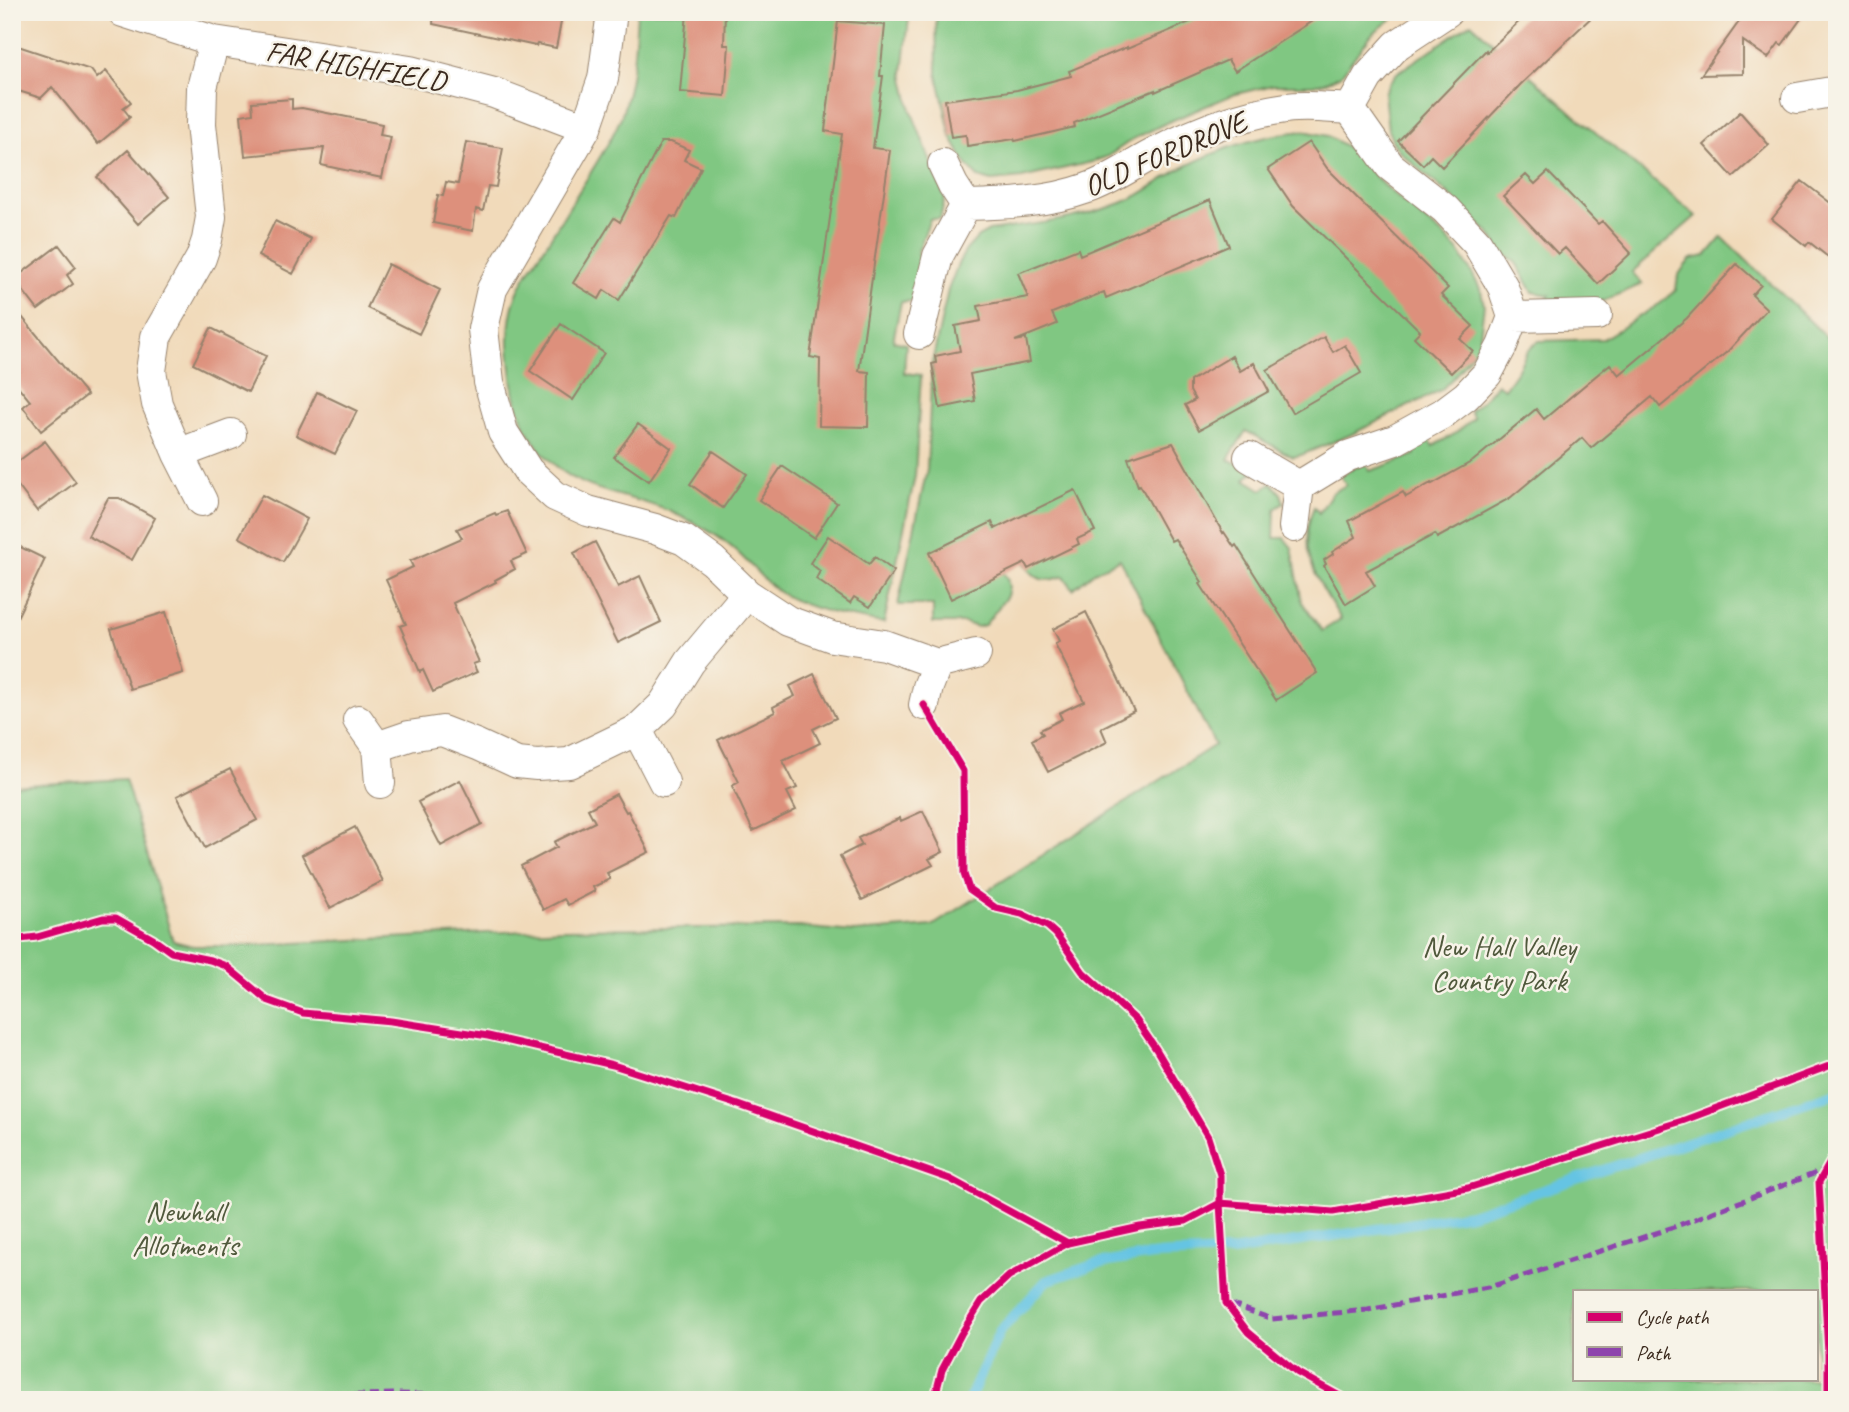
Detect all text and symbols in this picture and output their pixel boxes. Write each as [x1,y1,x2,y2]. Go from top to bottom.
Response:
street label: FAR HIGHFIELD [263,32,451,101]
street label: OLD FORDROVE [1078,101,1256,205]
park label: New Hall Valley Country Park [1422,927,1579,999]
park label: Newhall Allotments [132,1192,241,1264]
legend [1573,1290,1818,1380]
text: Cycle path [1636,1304,1709,1330]
text: Path [1636,1340,1672,1366]

